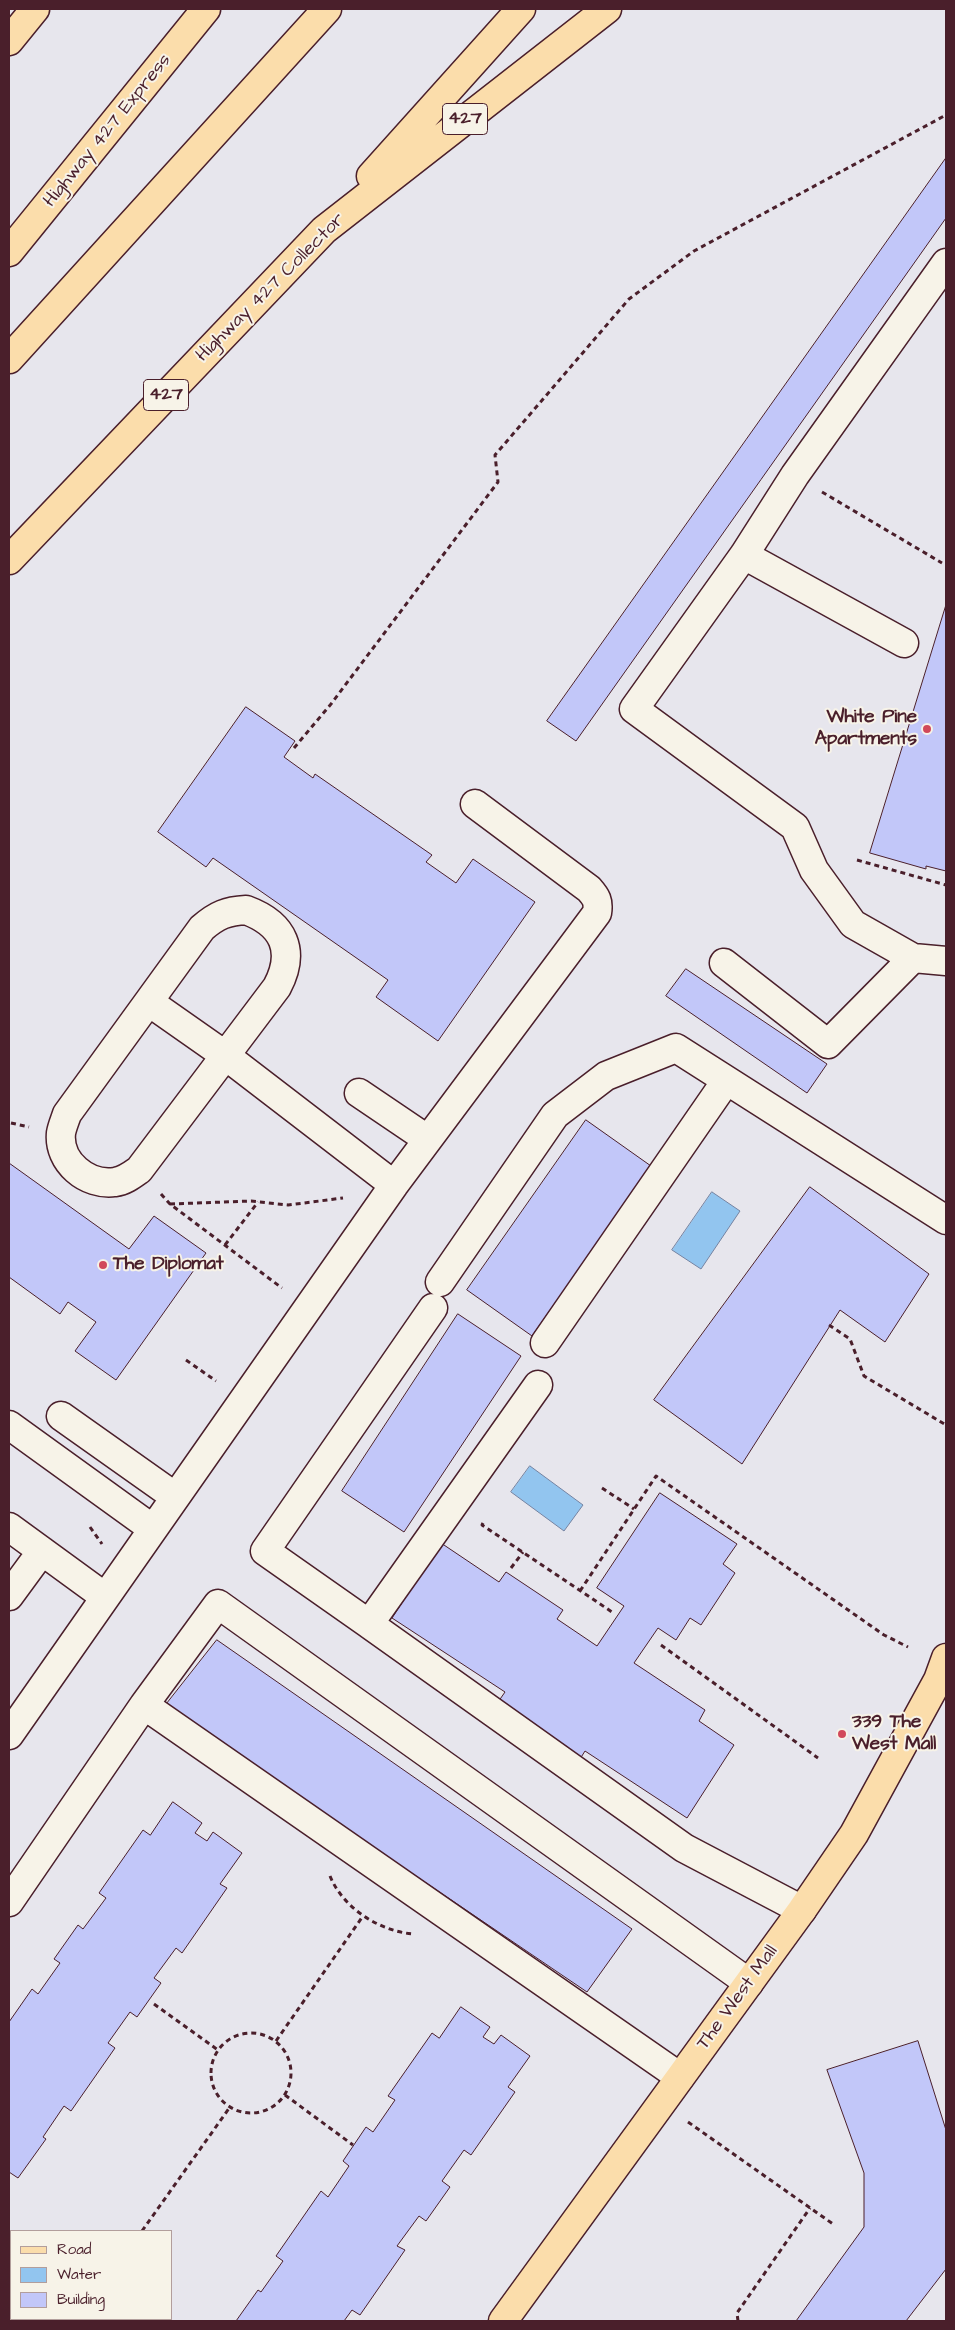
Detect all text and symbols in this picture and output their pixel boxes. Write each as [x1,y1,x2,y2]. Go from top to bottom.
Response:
street label: Highway 427 Express [39,50,177,212]
road number: 427 [442,104,488,134]
street label: Highway 427 Collector [192,209,350,367]
road number: 427 [144,380,188,410]
place label: White Pine Apartments [815,707,917,751]
marker: White Pine Apartments [921,723,933,735]
place label: The Diplomat [113,1254,224,1276]
marker: The Diplomat [97,1259,109,1271]
place label: 339 The West Mall [852,1712,936,1756]
marker: 339 The West Mall [836,1728,848,1740]
street label: The West Mall [692,1941,784,2055]
legend [10,2230,172,2320]
text: Road [57,2239,91,2260]
text: Water [57,2264,101,2285]
text: Building [57,2289,105,2310]

